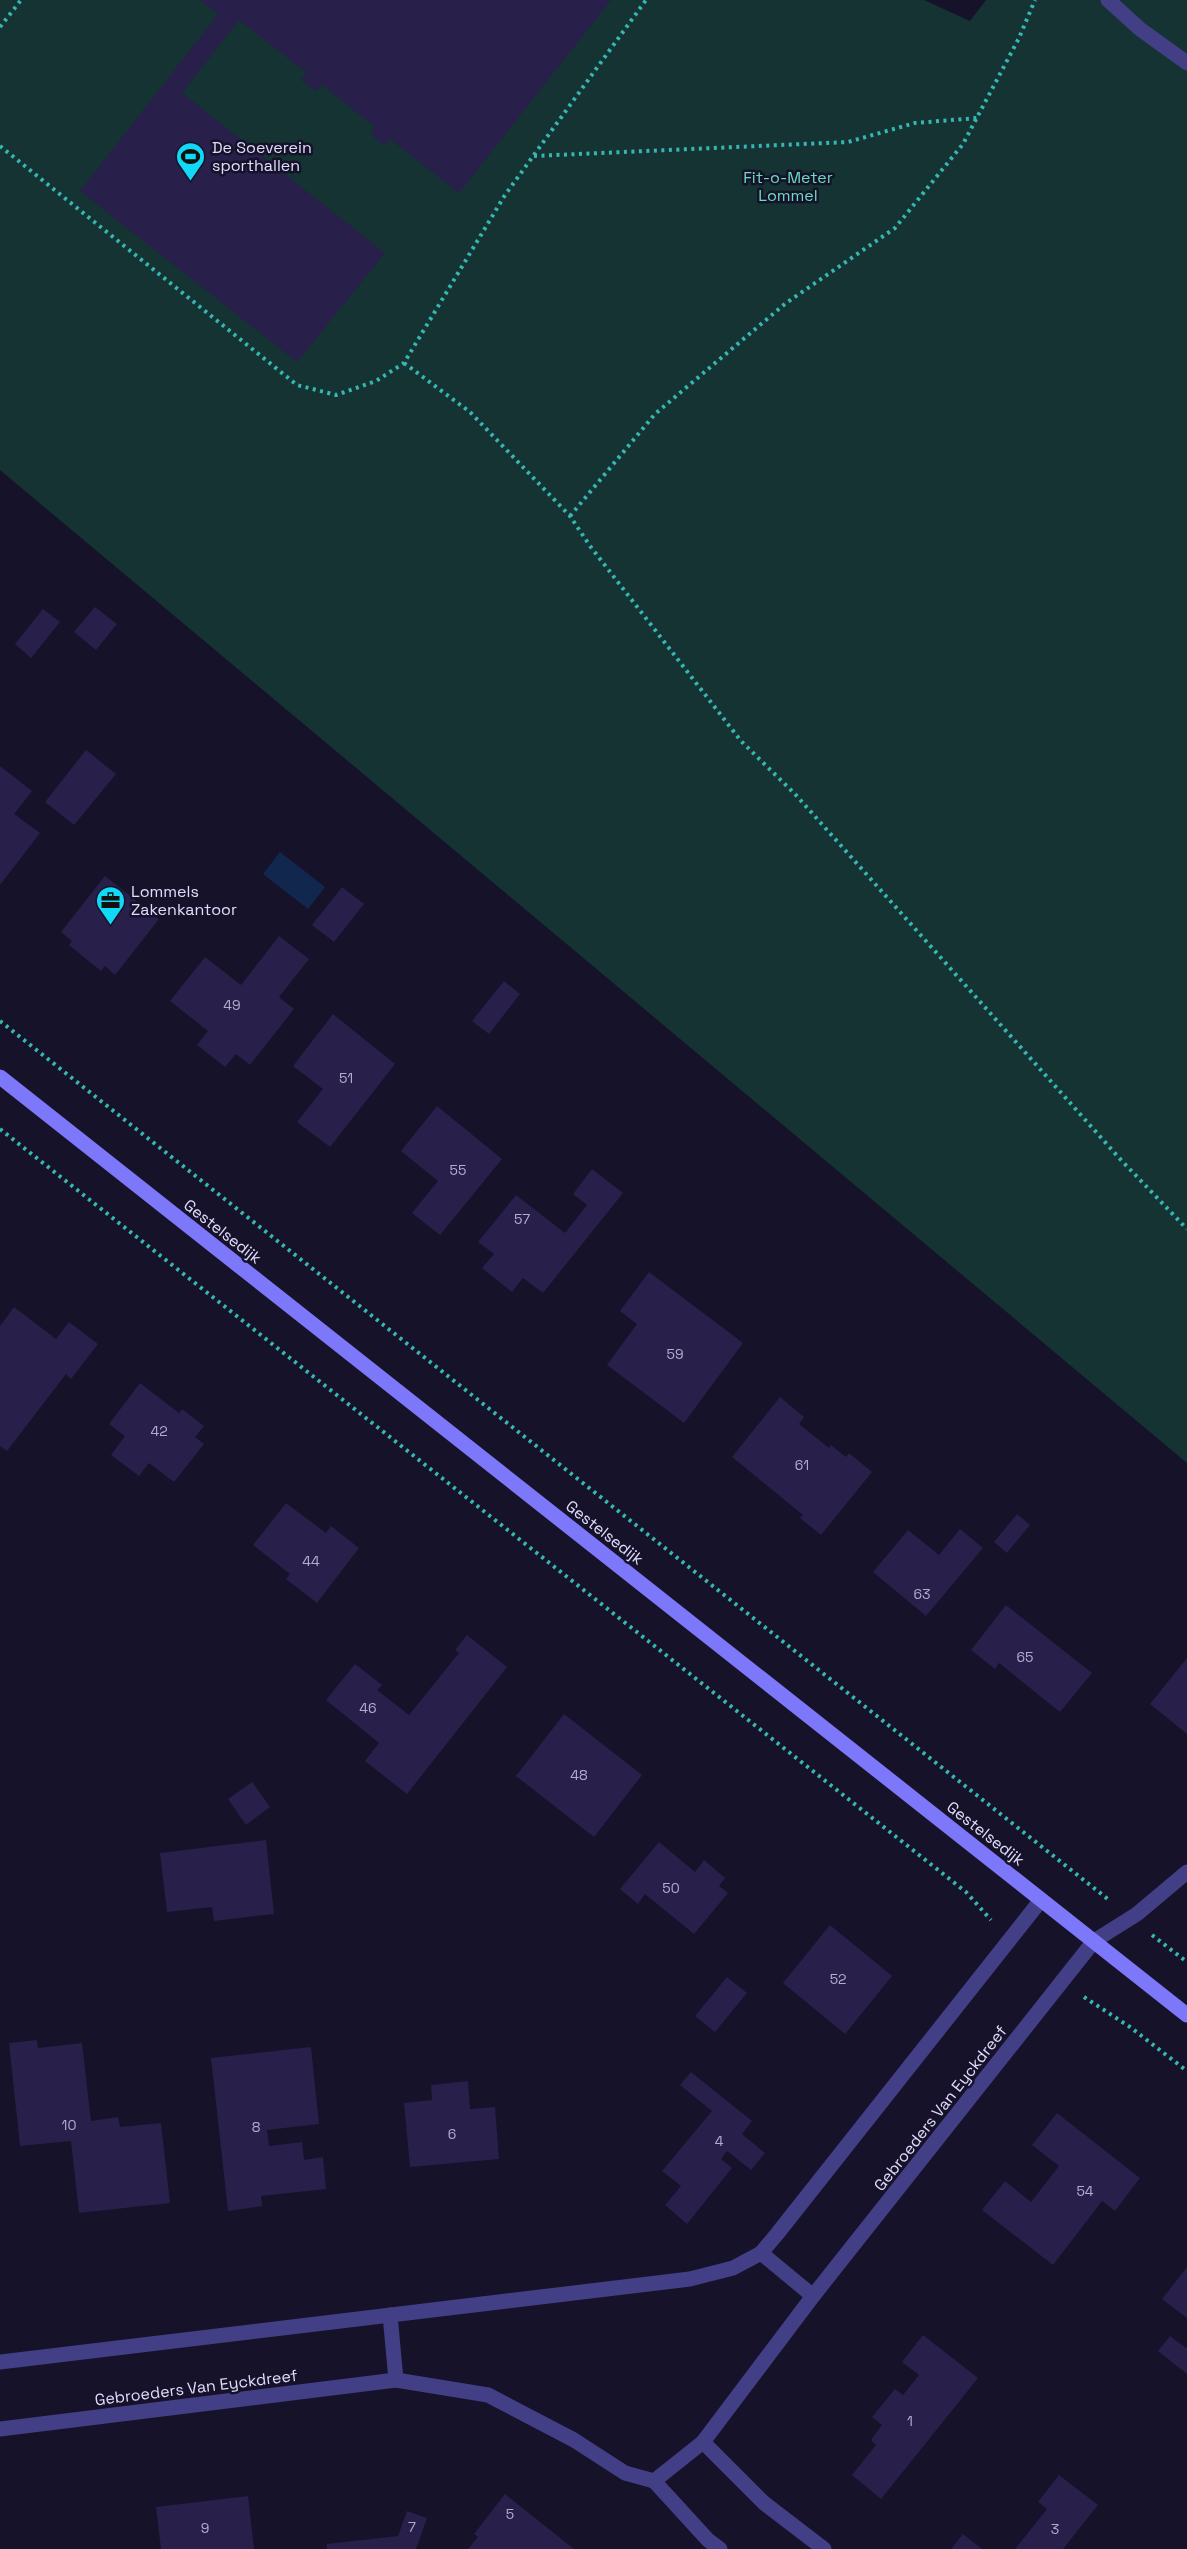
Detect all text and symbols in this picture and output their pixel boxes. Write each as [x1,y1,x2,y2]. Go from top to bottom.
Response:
place label: De Soeverein sporthallen [212,137,312,176]
sports icon: De Soeverein sporthallen [175,140,207,182]
park label: Fit-o-Meter Lommel [743,167,833,206]
place label: Lommels Zakenkantoor [131,881,237,920]
office icon: Lommels Zakenkantoor [94,884,126,926]
house number: 49 [223,996,241,1014]
house number: 51 [339,1069,353,1087]
house number: 55 [450,1161,466,1179]
street label: Gestelsedijk [179,1194,266,1269]
house number: 57 [514,1210,530,1228]
house number: 59 [667,1345,683,1363]
house number: 42 [150,1422,168,1440]
house number: 61 [795,1456,809,1474]
street label: Gestelsedijk [561,1495,648,1570]
house number: 44 [302,1552,320,1570]
house number: 63 [913,1585,931,1603]
house number: 65 [1017,1648,1033,1666]
house number: 46 [359,1699,377,1717]
house number: 48 [570,1766,588,1784]
street label: Gestelsedijk [942,1796,1029,1871]
house number: 50 [662,1879,680,1897]
house number: 52 [830,1970,846,1988]
street label: Gebroeders Van Eyckdreef [869,2021,1012,2195]
house number: 10 [62,2116,76,2134]
house number: 8 [252,2118,261,2136]
house number: 6 [448,2125,456,2143]
house number: 4 [715,2132,724,2150]
house number: 54 [1076,2182,1094,2200]
street label: Gebroeders Van Eyckdreef [93,2365,299,2410]
house number: 1 [907,2412,913,2430]
house number: 5 [506,2505,514,2523]
house number: 7 [408,2518,416,2536]
house number: 9 [201,2519,209,2537]
house number: 3 [1051,2520,1059,2538]

